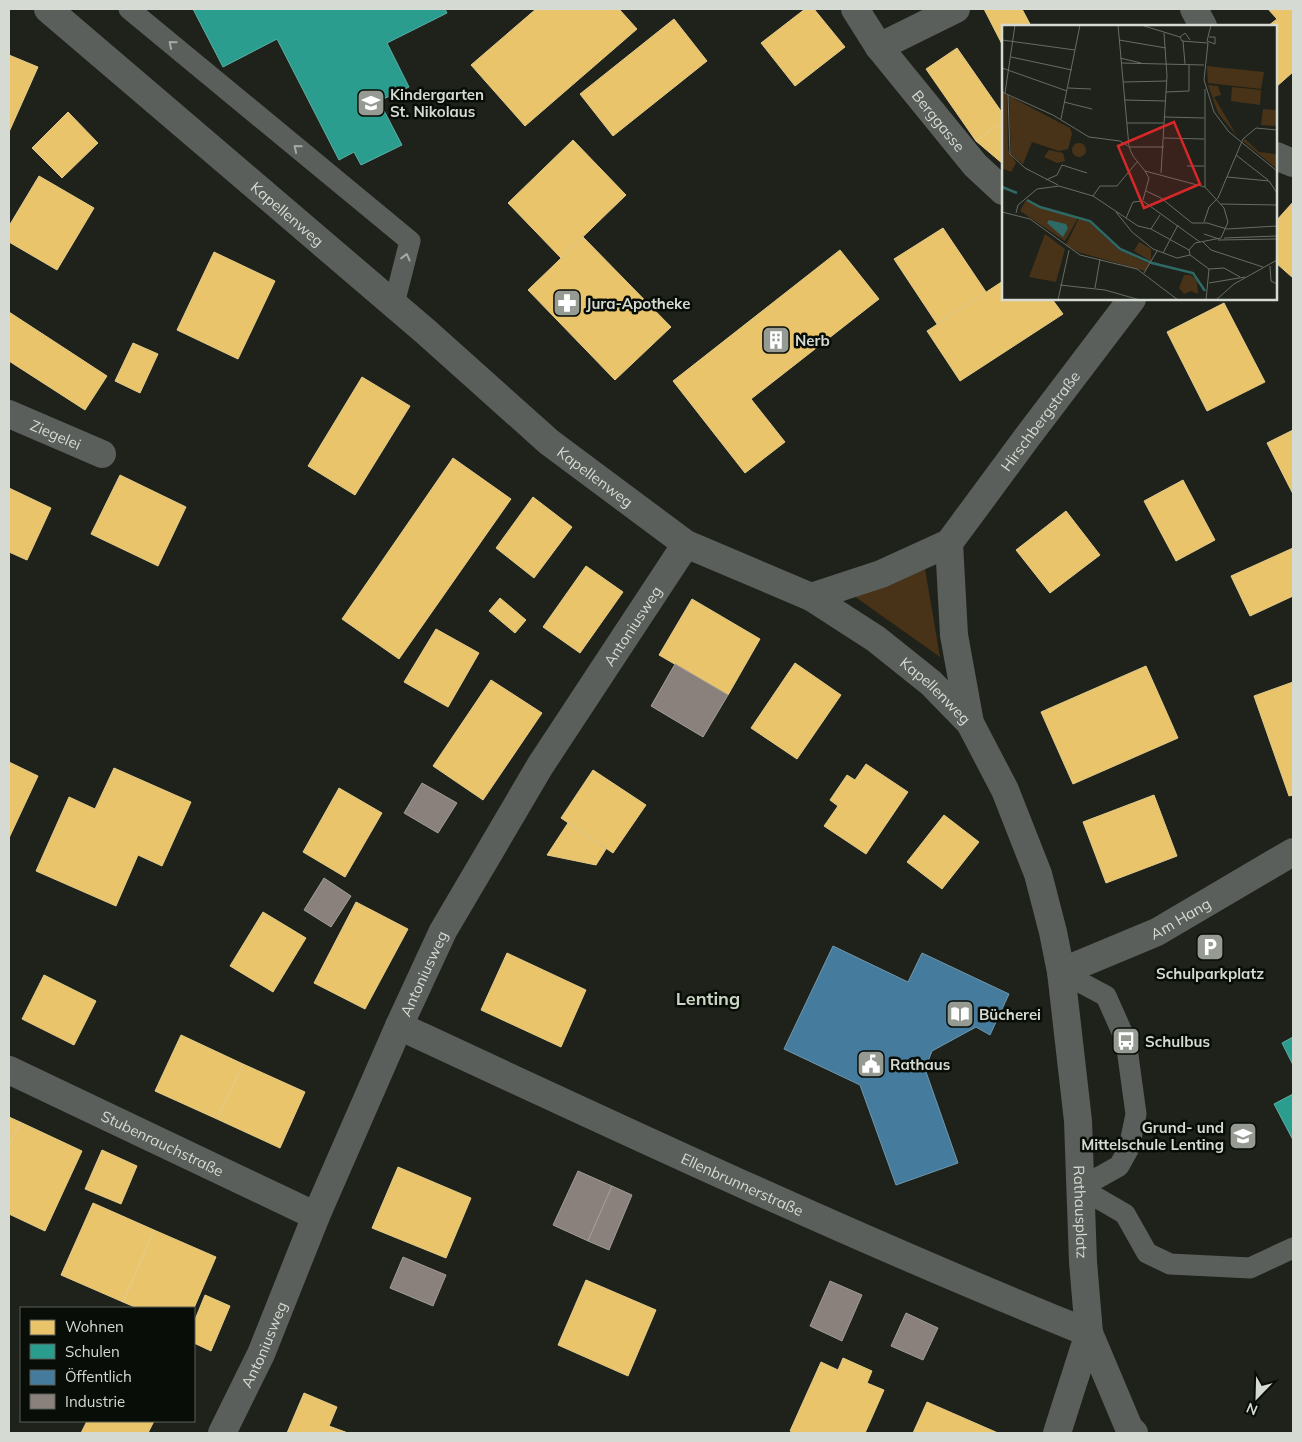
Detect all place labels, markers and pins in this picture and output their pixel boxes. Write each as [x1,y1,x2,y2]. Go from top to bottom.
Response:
place label: Kindergarten St. Nikolaus [390,85,484,121]
school or university icon: Kindergarten St. Nikolaus [356,88,386,118]
pharmacy icon: Jura-Apotheke [552,288,582,318]
place label: Jura-Apotheke [586,294,690,313]
building icon: Nerb [761,325,791,355]
place label: Nerb [795,331,830,350]
parking icon: Schulparkplatz [1195,932,1225,962]
place label: Schulparkplatz [1156,964,1264,983]
library icon: Bücherei [945,999,975,1029]
place label: Bücherei [979,1005,1041,1024]
bus stop icon: Schulbus [1111,1026,1141,1056]
place label: Schulbus [1145,1032,1210,1051]
public building icon: Rathaus [856,1049,886,1079]
place label: Rathaus [890,1055,950,1074]
place label: Grund- und Mittelschule Lenting [1081,1118,1224,1154]
school or university icon: Grund- und Mittelschule Lenting [1228,1121,1258,1151]

